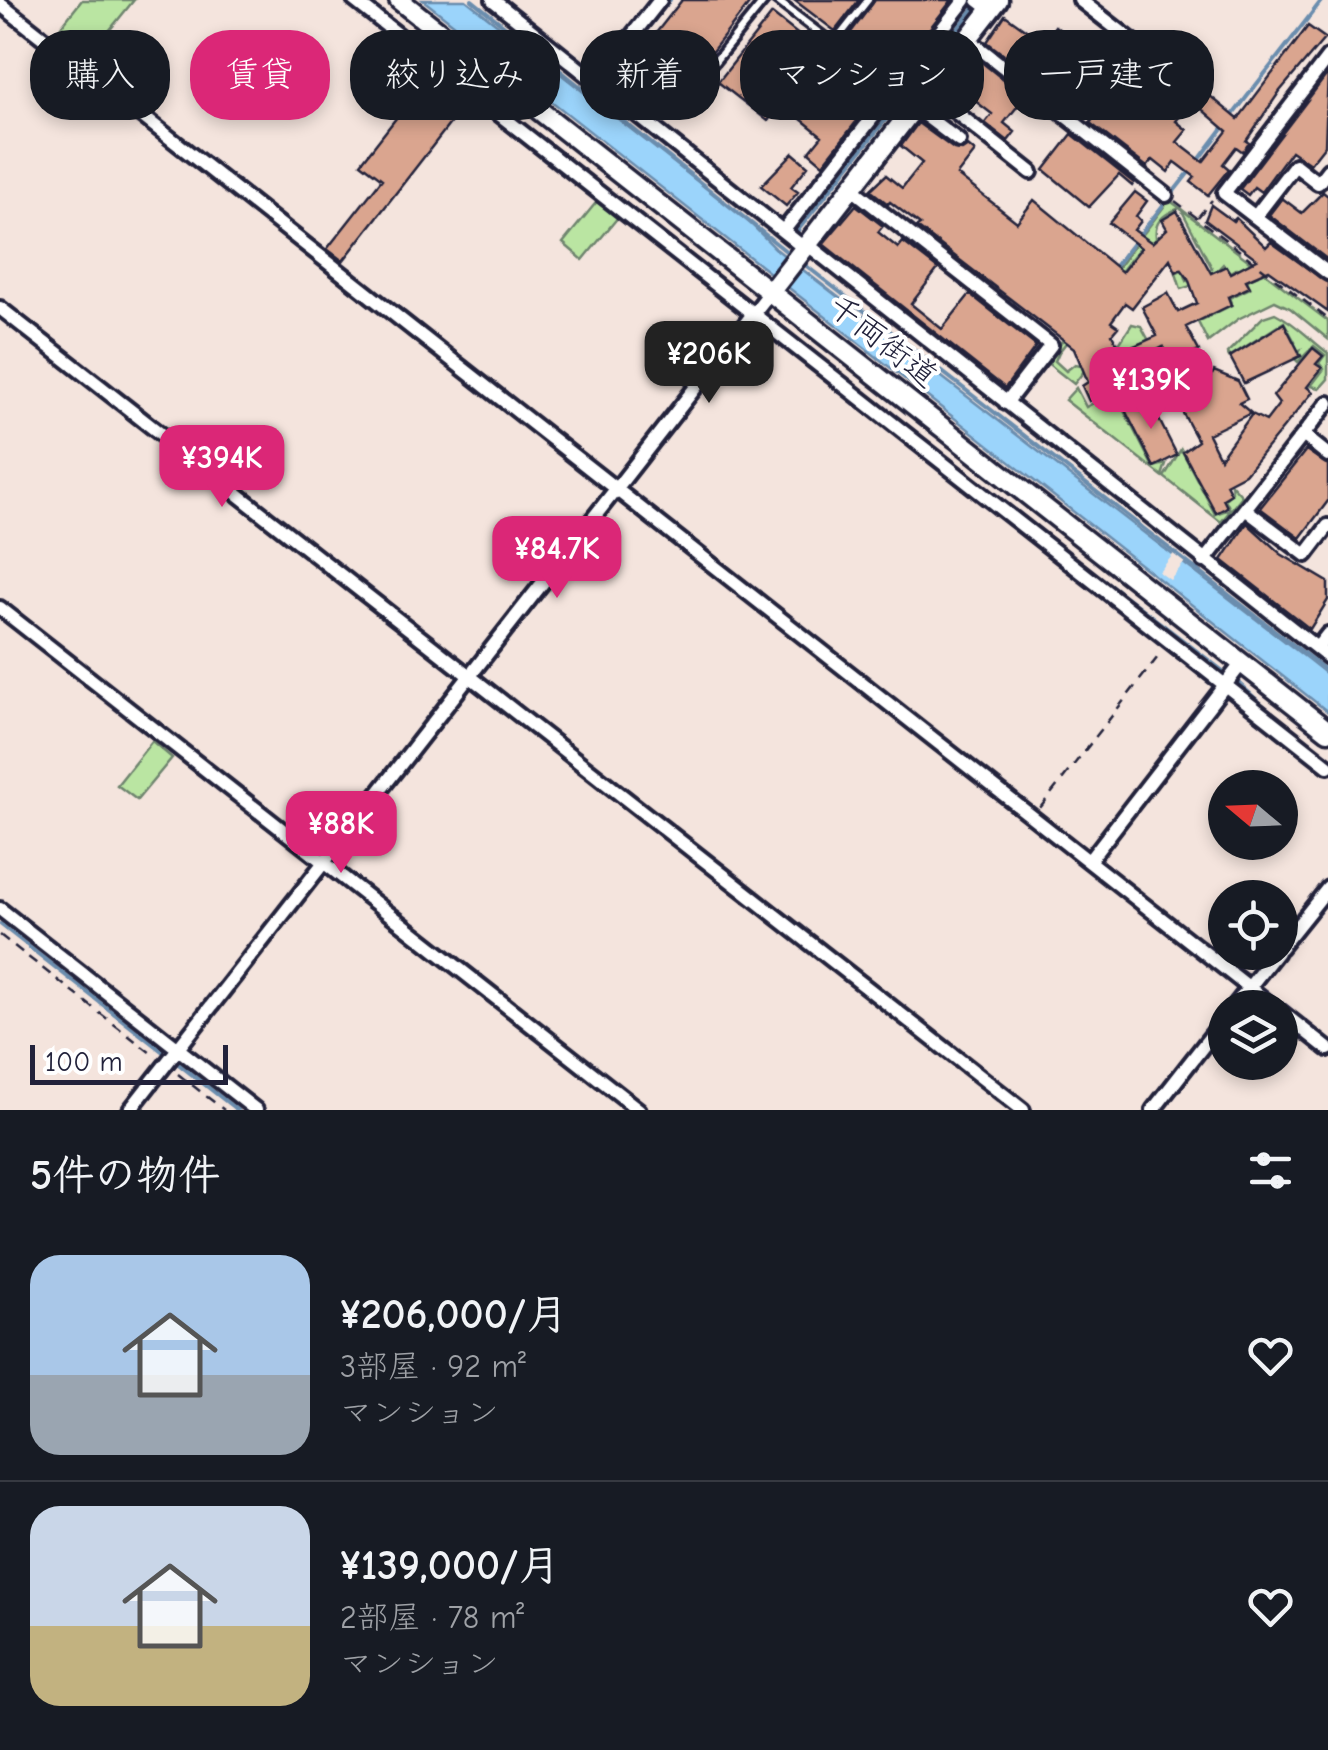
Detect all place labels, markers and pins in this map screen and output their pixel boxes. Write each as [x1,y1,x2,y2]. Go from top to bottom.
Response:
pin: ¥206K [639,321,779,406]
pin: ¥139K [1081,347,1221,432]
pin: ¥394K [152,425,292,510]
pin: ¥84.7K [476,516,638,601]
pin: ¥88K [282,791,400,876]

